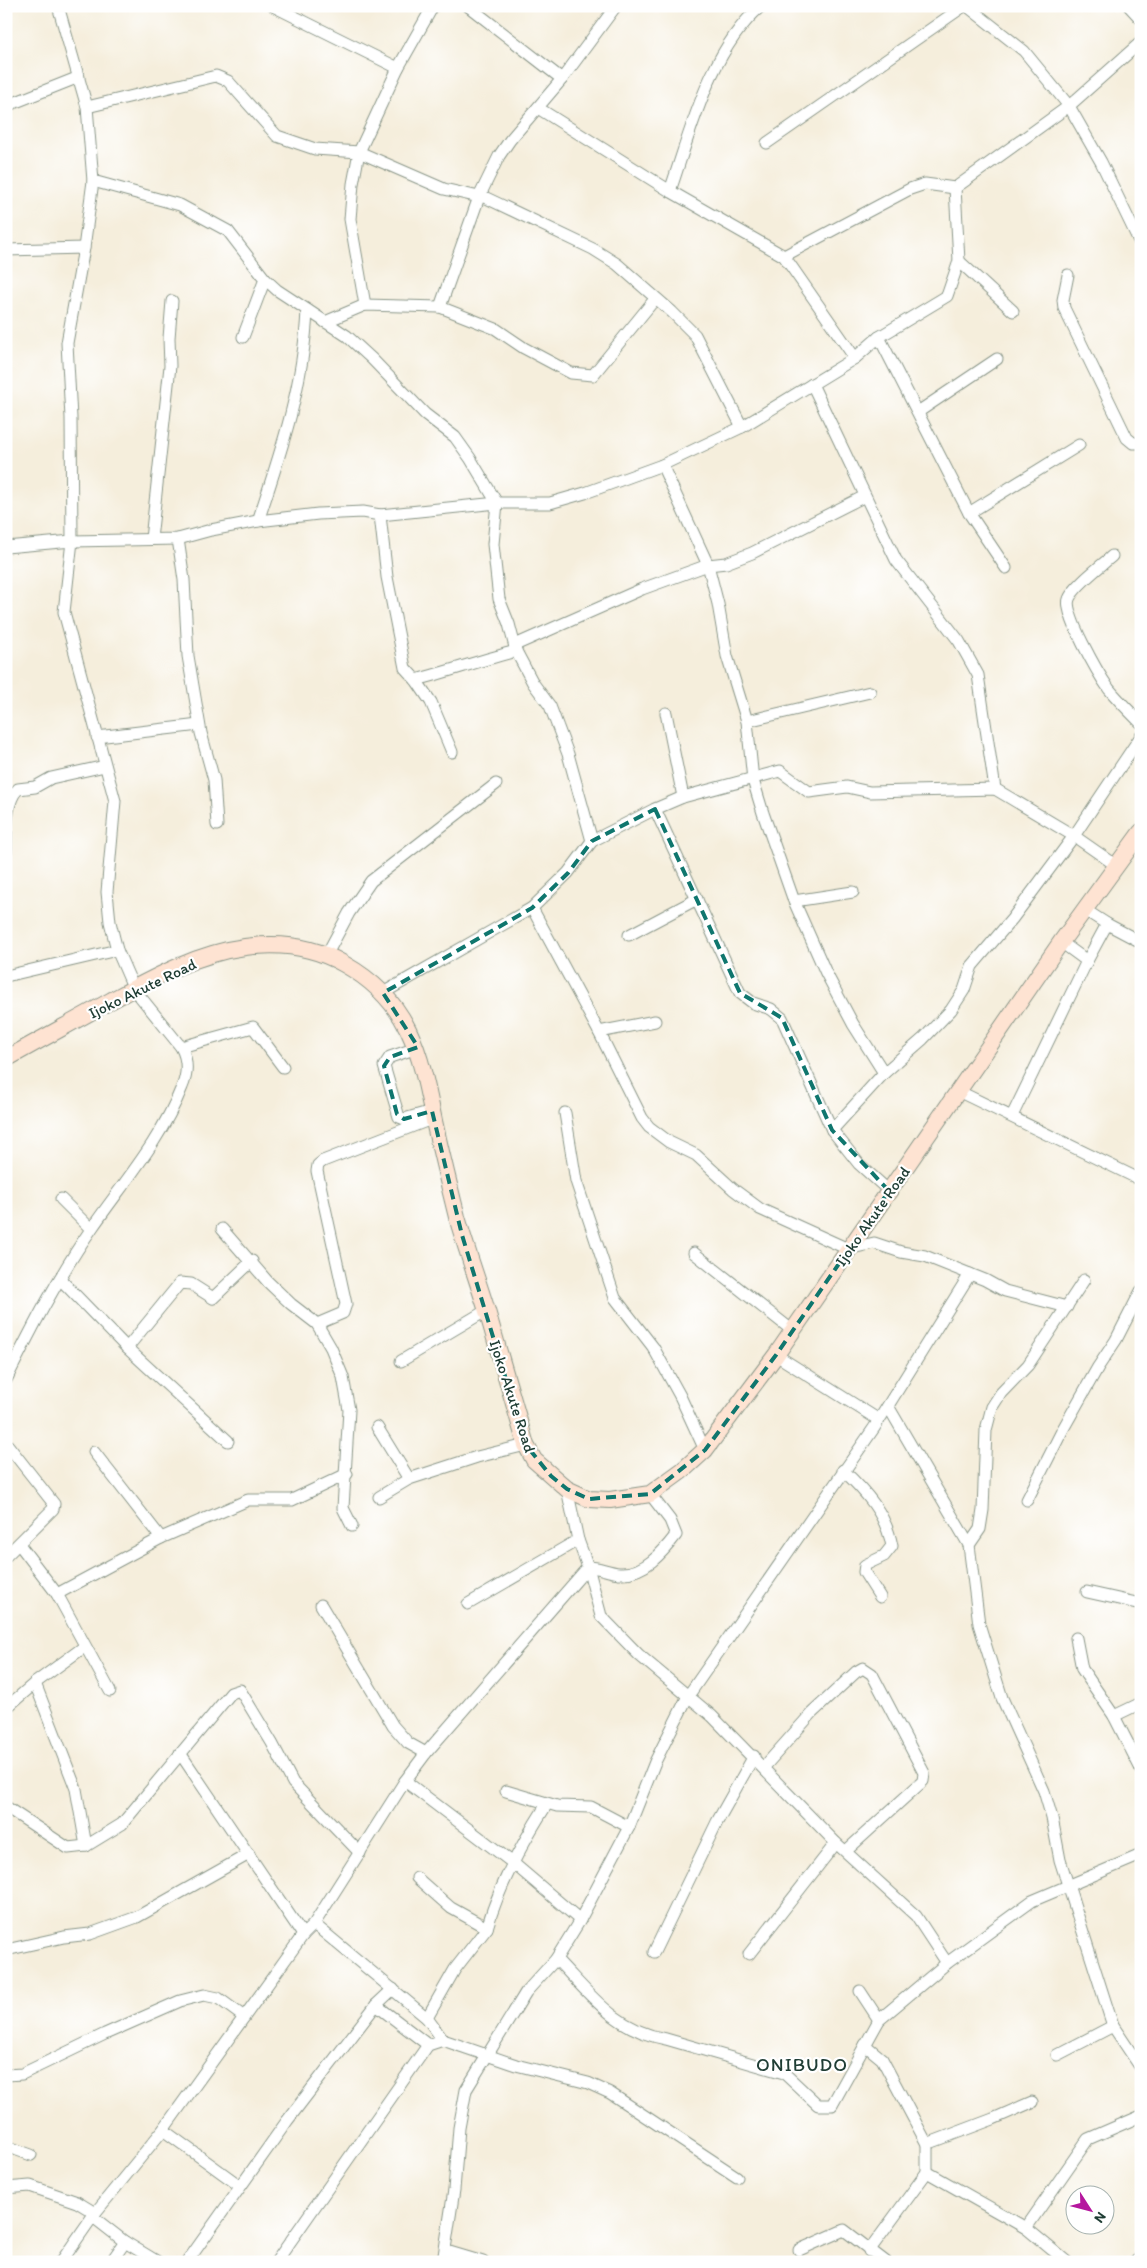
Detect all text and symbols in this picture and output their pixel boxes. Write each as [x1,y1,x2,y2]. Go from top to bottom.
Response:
street label: Ijoko Akute Road [85,954,199,1023]
street label: Ijoko Akute Road [831,1162,914,1270]
street label: Ijoko Akute Road [485,1337,540,1455]
district label: ONIBUDO [756,2053,848,2076]
north arrow [1064,2186,1114,2236]
text: N [1090,2209,1110,2226]

